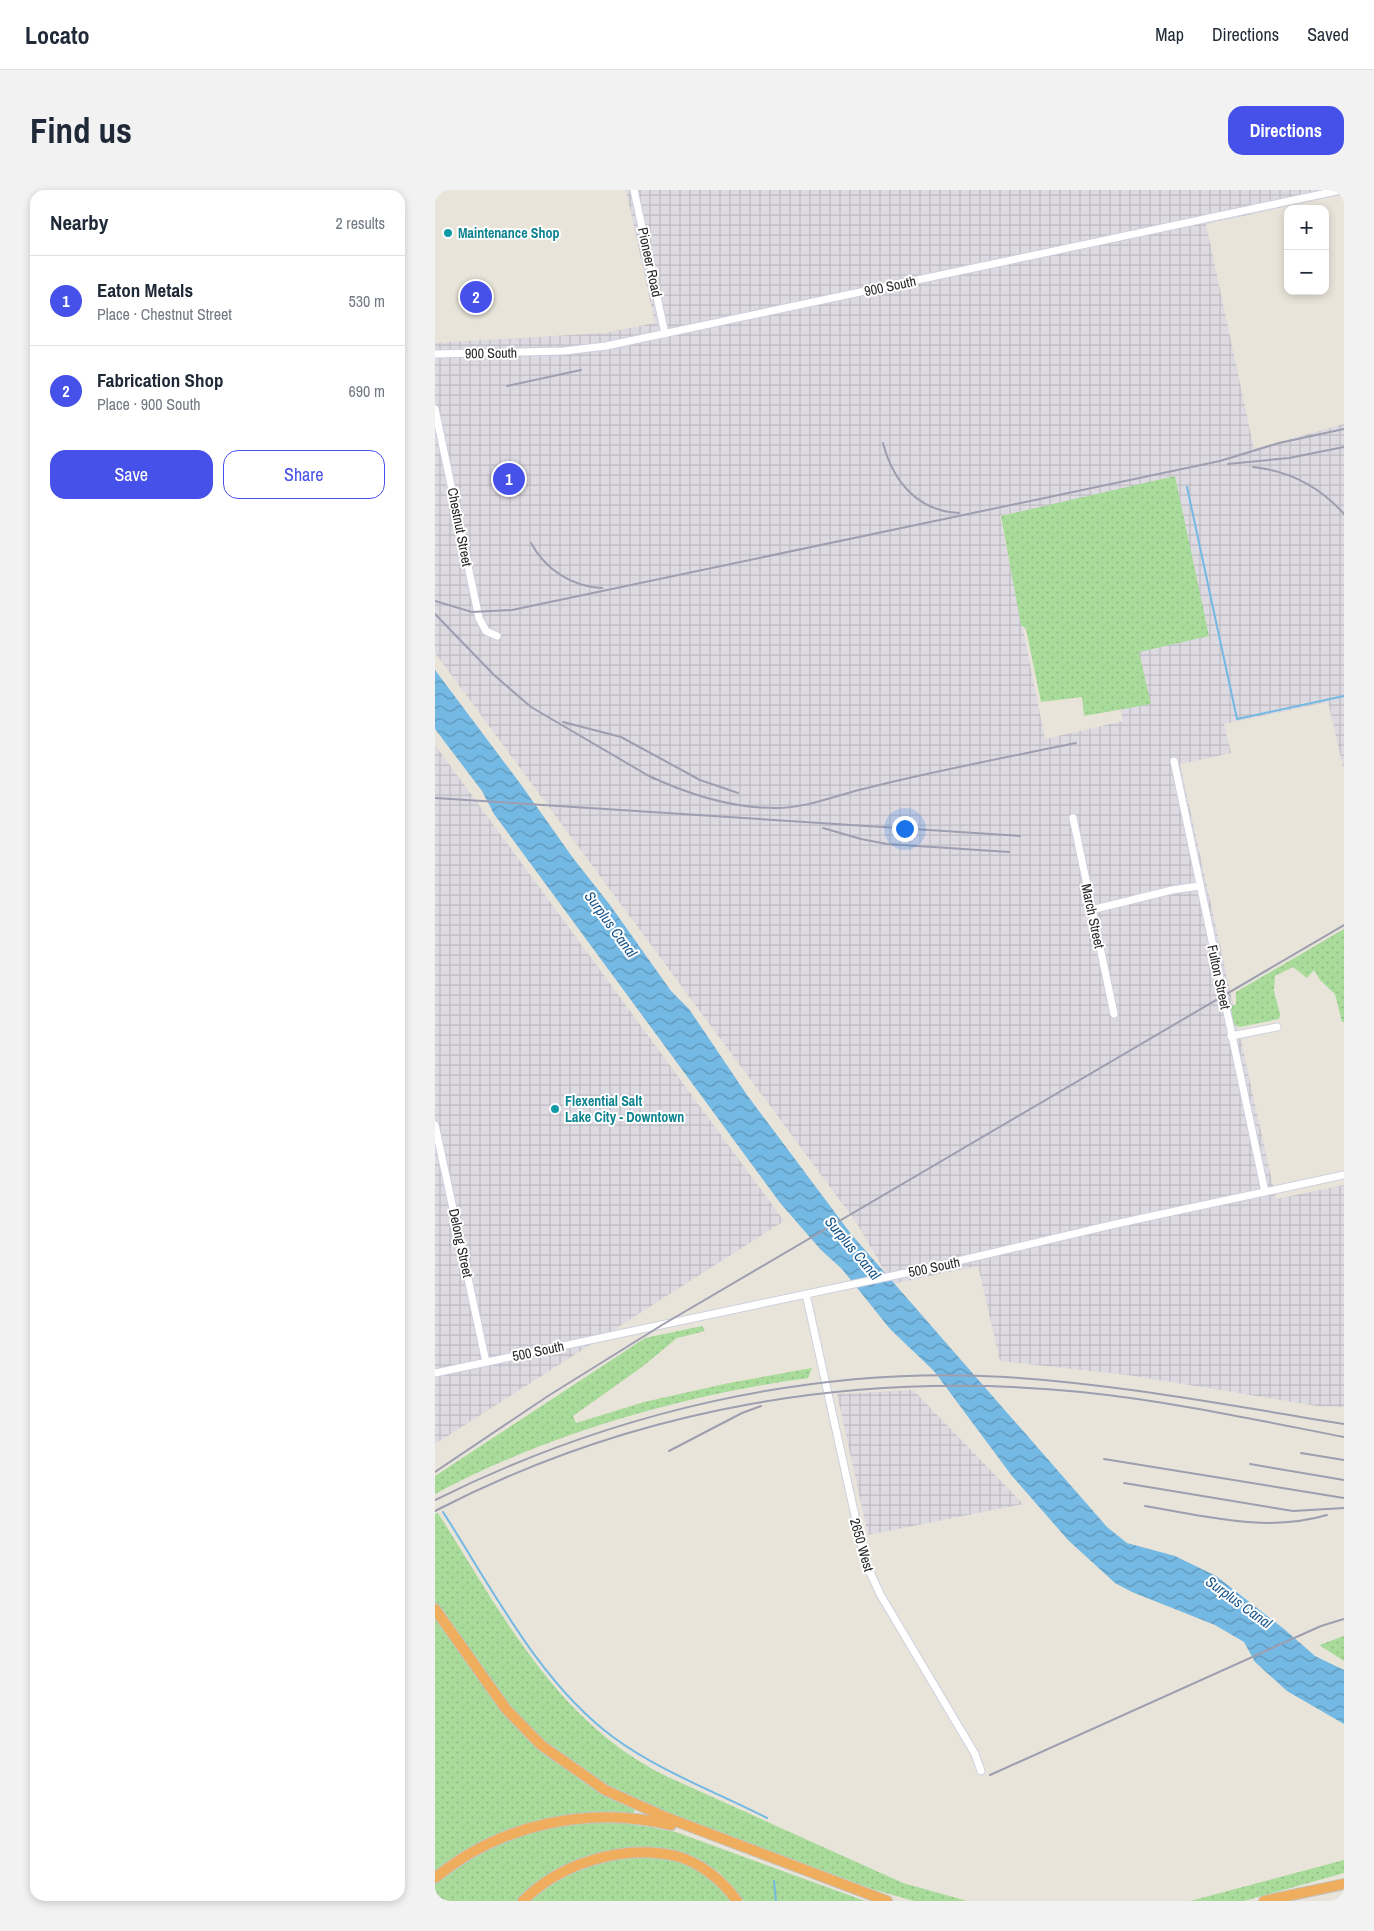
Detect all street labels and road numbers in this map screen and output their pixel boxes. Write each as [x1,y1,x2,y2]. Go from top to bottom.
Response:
street label: Pioneer Road [634,225,666,299]
street label: 900 South [863,272,917,300]
street label: 900 South [465,344,517,362]
street label: Chestnut Street [444,486,476,568]
street label: March Street [1077,882,1109,950]
street label: Fulton Street [1203,943,1235,1011]
street label: Delong Street [445,1207,477,1279]
street label: 500 South [907,1253,961,1281]
street label: 500 South [511,1337,565,1365]
street label: 2650 West [846,1516,878,1574]

